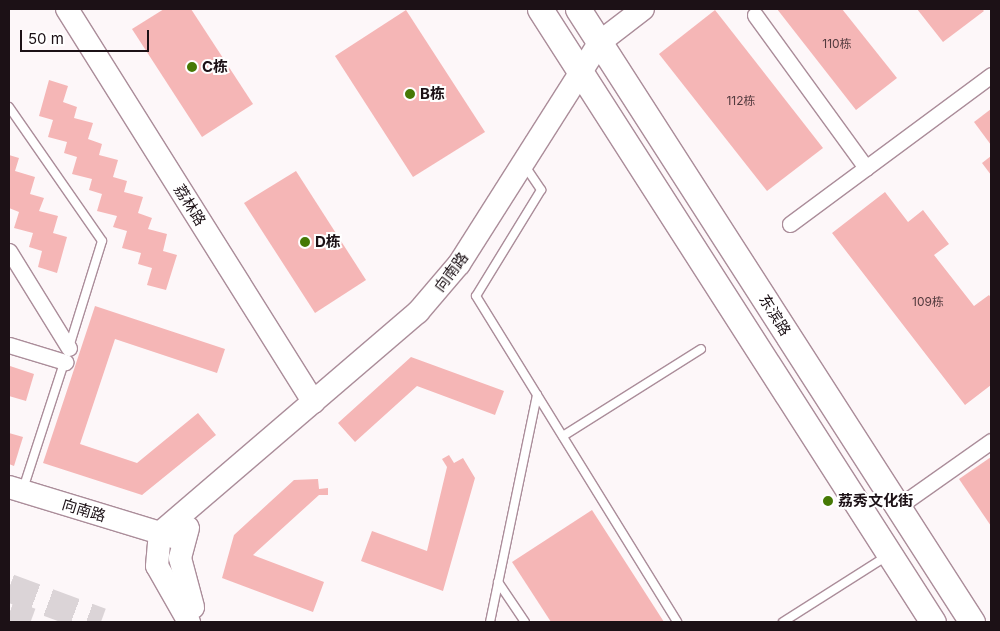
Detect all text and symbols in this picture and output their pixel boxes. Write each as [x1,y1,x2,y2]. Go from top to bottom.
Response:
scale bar [22,20,151,52]
text: 50 m [28,29,64,48]
house number: 110栋 [822,37,852,51]
place label: C栋 [202,58,228,76]
marker: C栋 [186,61,198,73]
place label: B栋 [420,85,445,103]
marker: B栋 [404,88,416,100]
house number: 112栋 [726,94,756,108]
street label: 荔林路 [170,181,210,229]
place label: D栋 [315,233,341,251]
marker: D栋 [299,236,311,248]
street label: 向南路 [430,249,472,295]
street label: 东滨路 [755,291,795,339]
house number: 109栋 [912,295,944,309]
place label: 荔秀文化街 [838,492,913,510]
street label: 向南路 [60,495,108,525]
marker: 荔秀文化街 [822,495,834,507]

